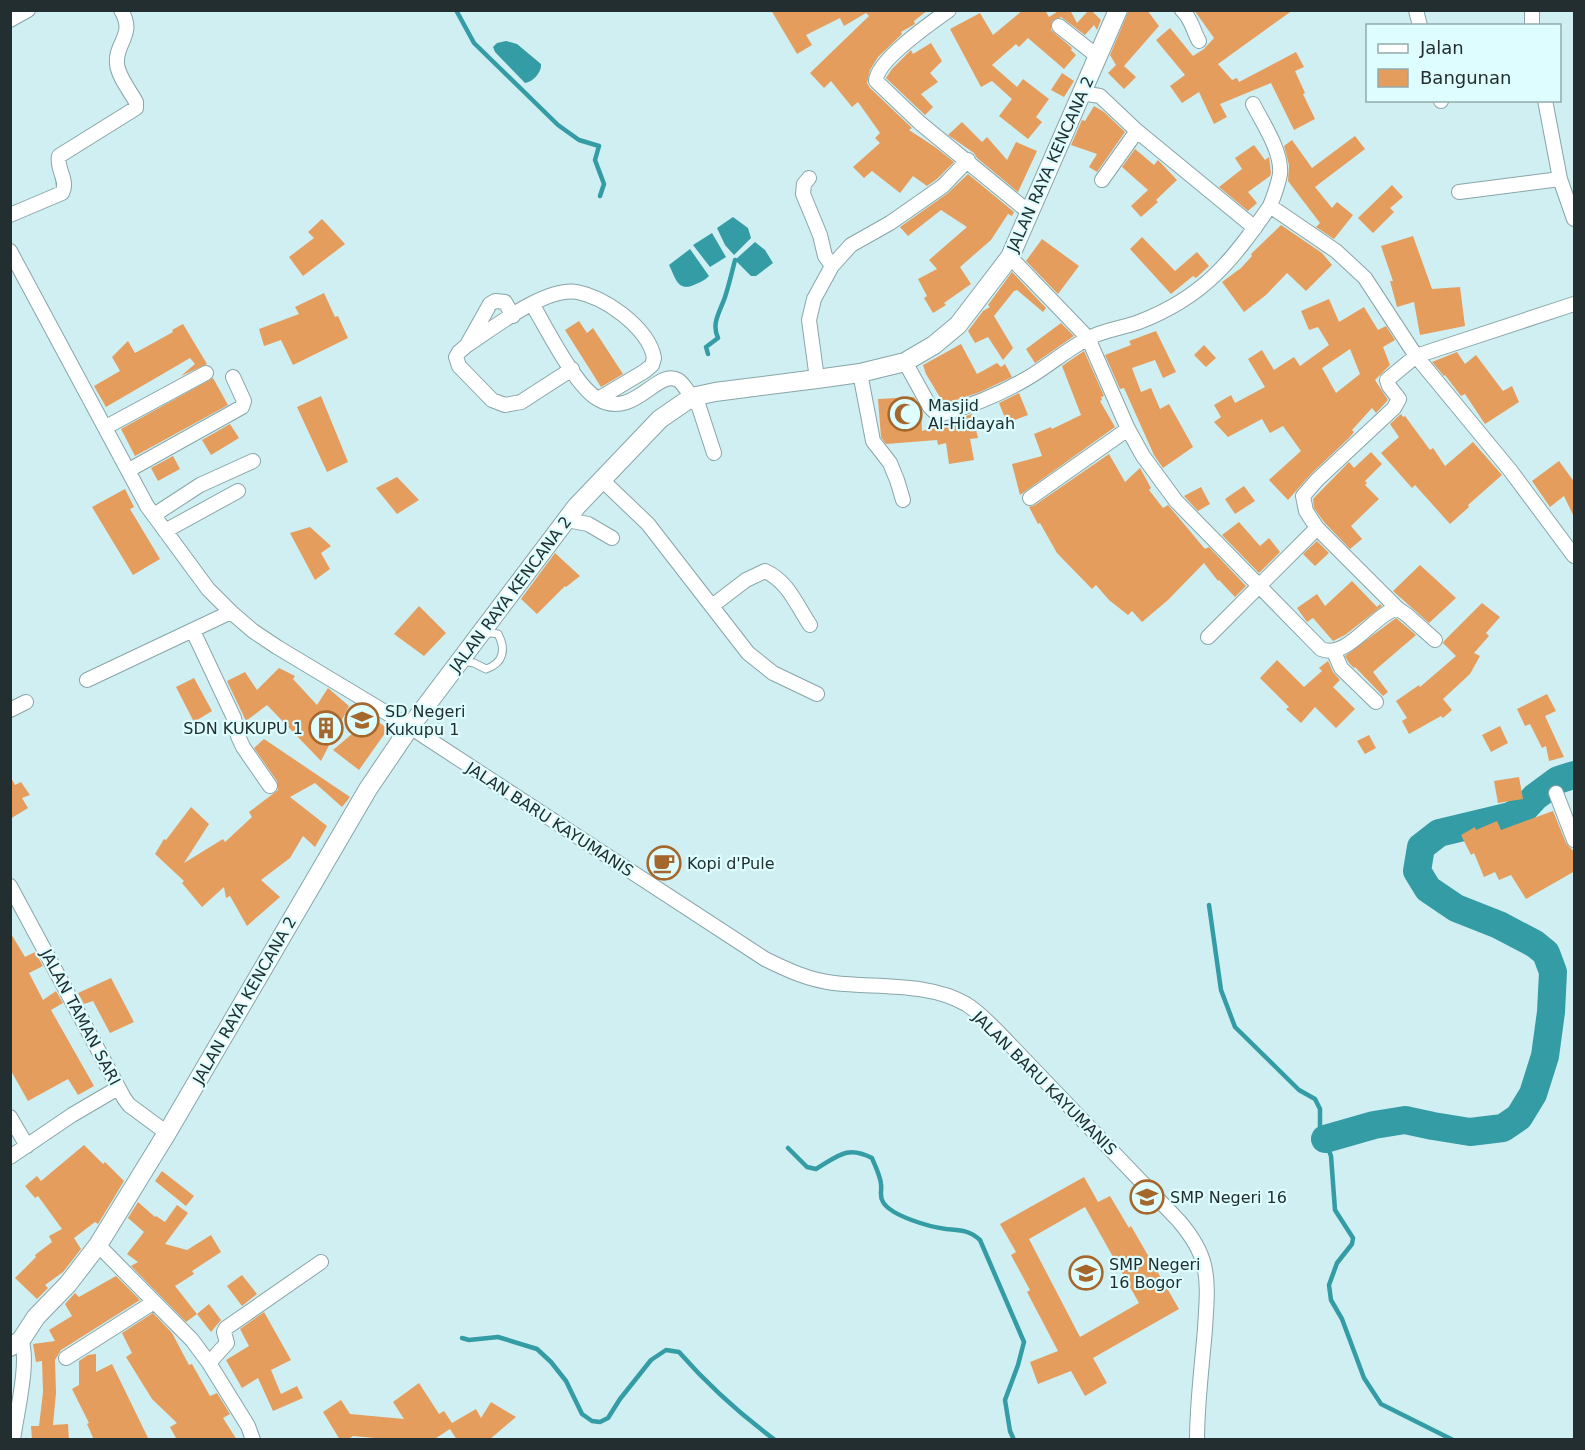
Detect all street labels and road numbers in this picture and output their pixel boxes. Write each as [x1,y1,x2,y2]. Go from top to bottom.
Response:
street label: JALAN RAYA KENCANA 2 [1003,73,1098,256]
street label: JALAN RAYA KENCANA 2 [445,513,575,677]
street label: JALAN BARU KAYUMANIS [462,758,637,881]
street label: JALAN RAYA KENCANA 2 [188,913,300,1088]
street label: JALAN TAMAN SARI [36,945,124,1088]
street label: JALAN BARU KAYUMANIS [968,1007,1120,1159]

